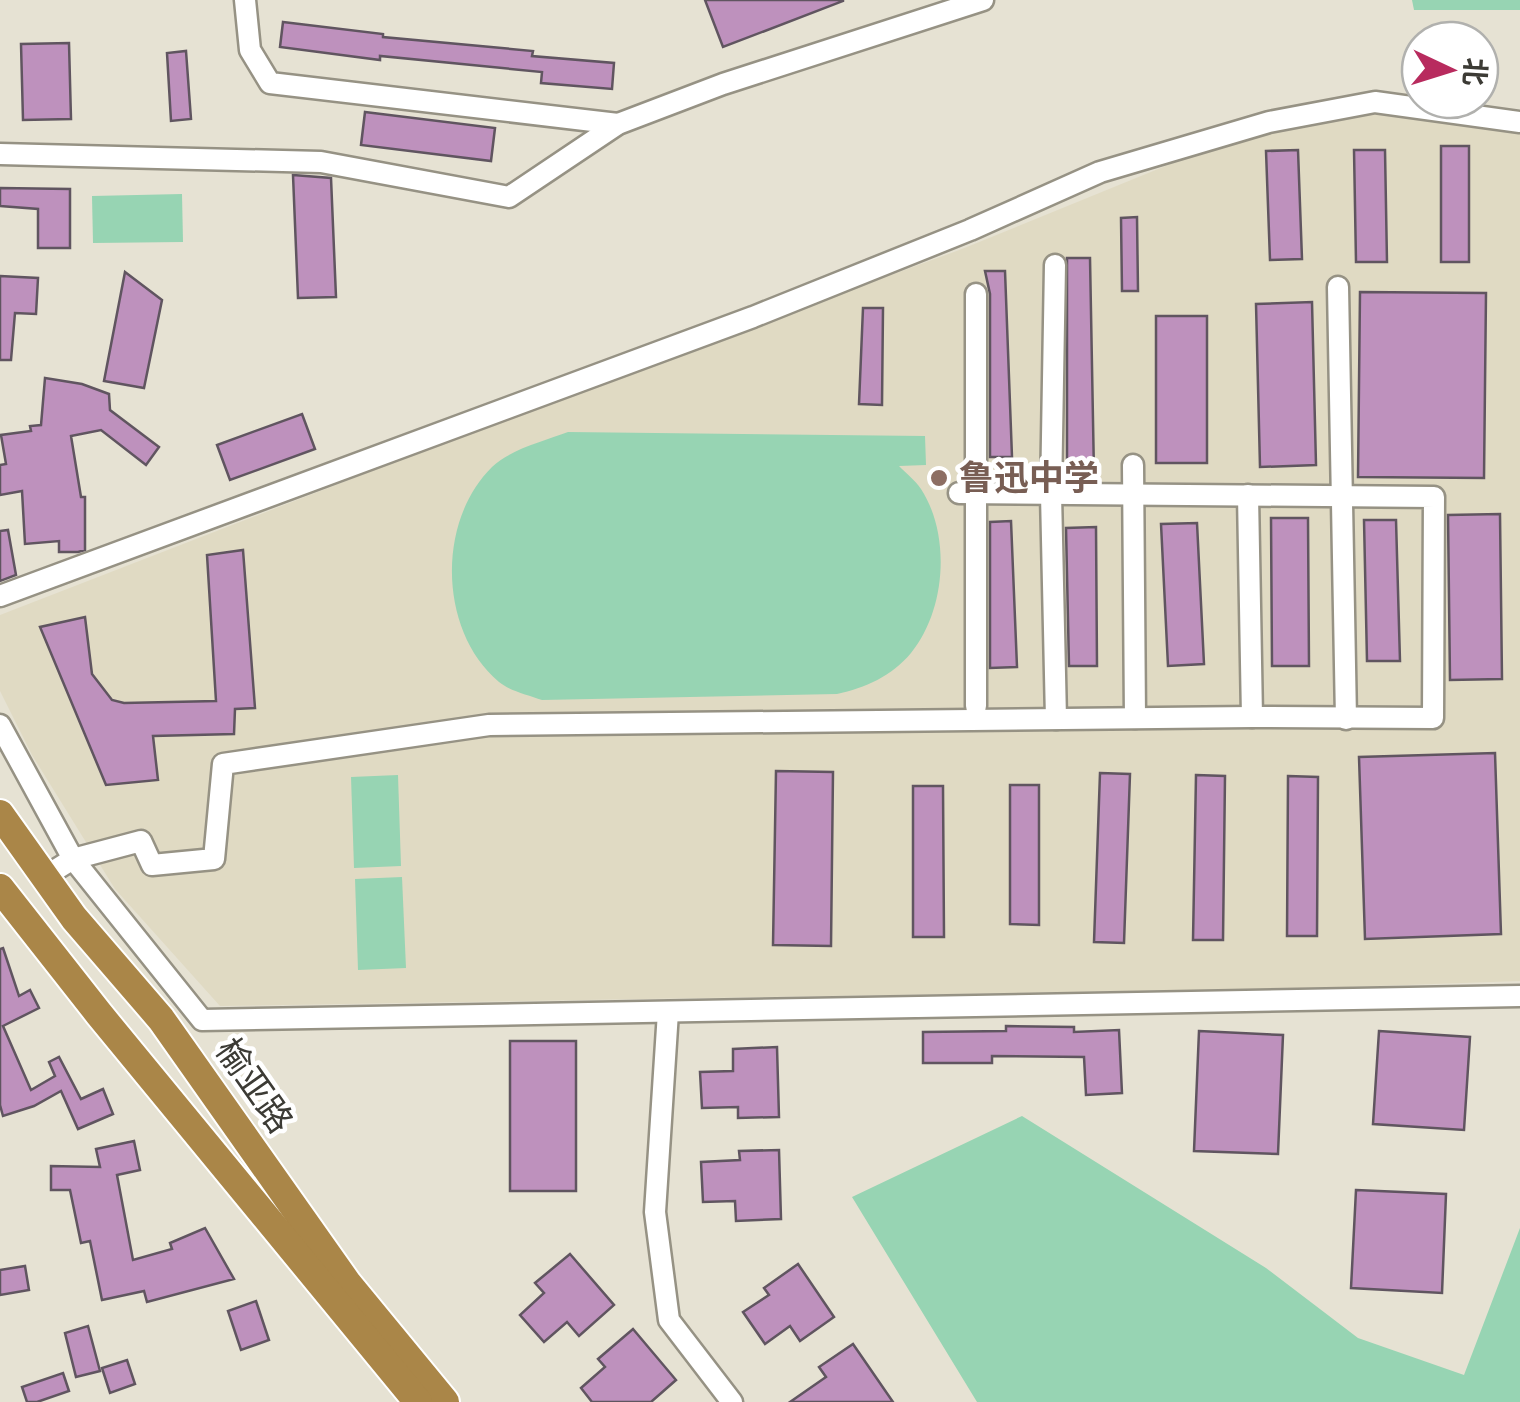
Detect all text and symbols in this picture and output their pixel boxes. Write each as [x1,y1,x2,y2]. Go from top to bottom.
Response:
north arrow [1400,20,1500,120]
text: 北 [1457,57,1492,87]
place label: 鲁迅中学 [959,458,1099,499]
marker: 鲁迅中学 [928,467,950,489]
street label: 榆亚路 [207,1031,301,1141]

